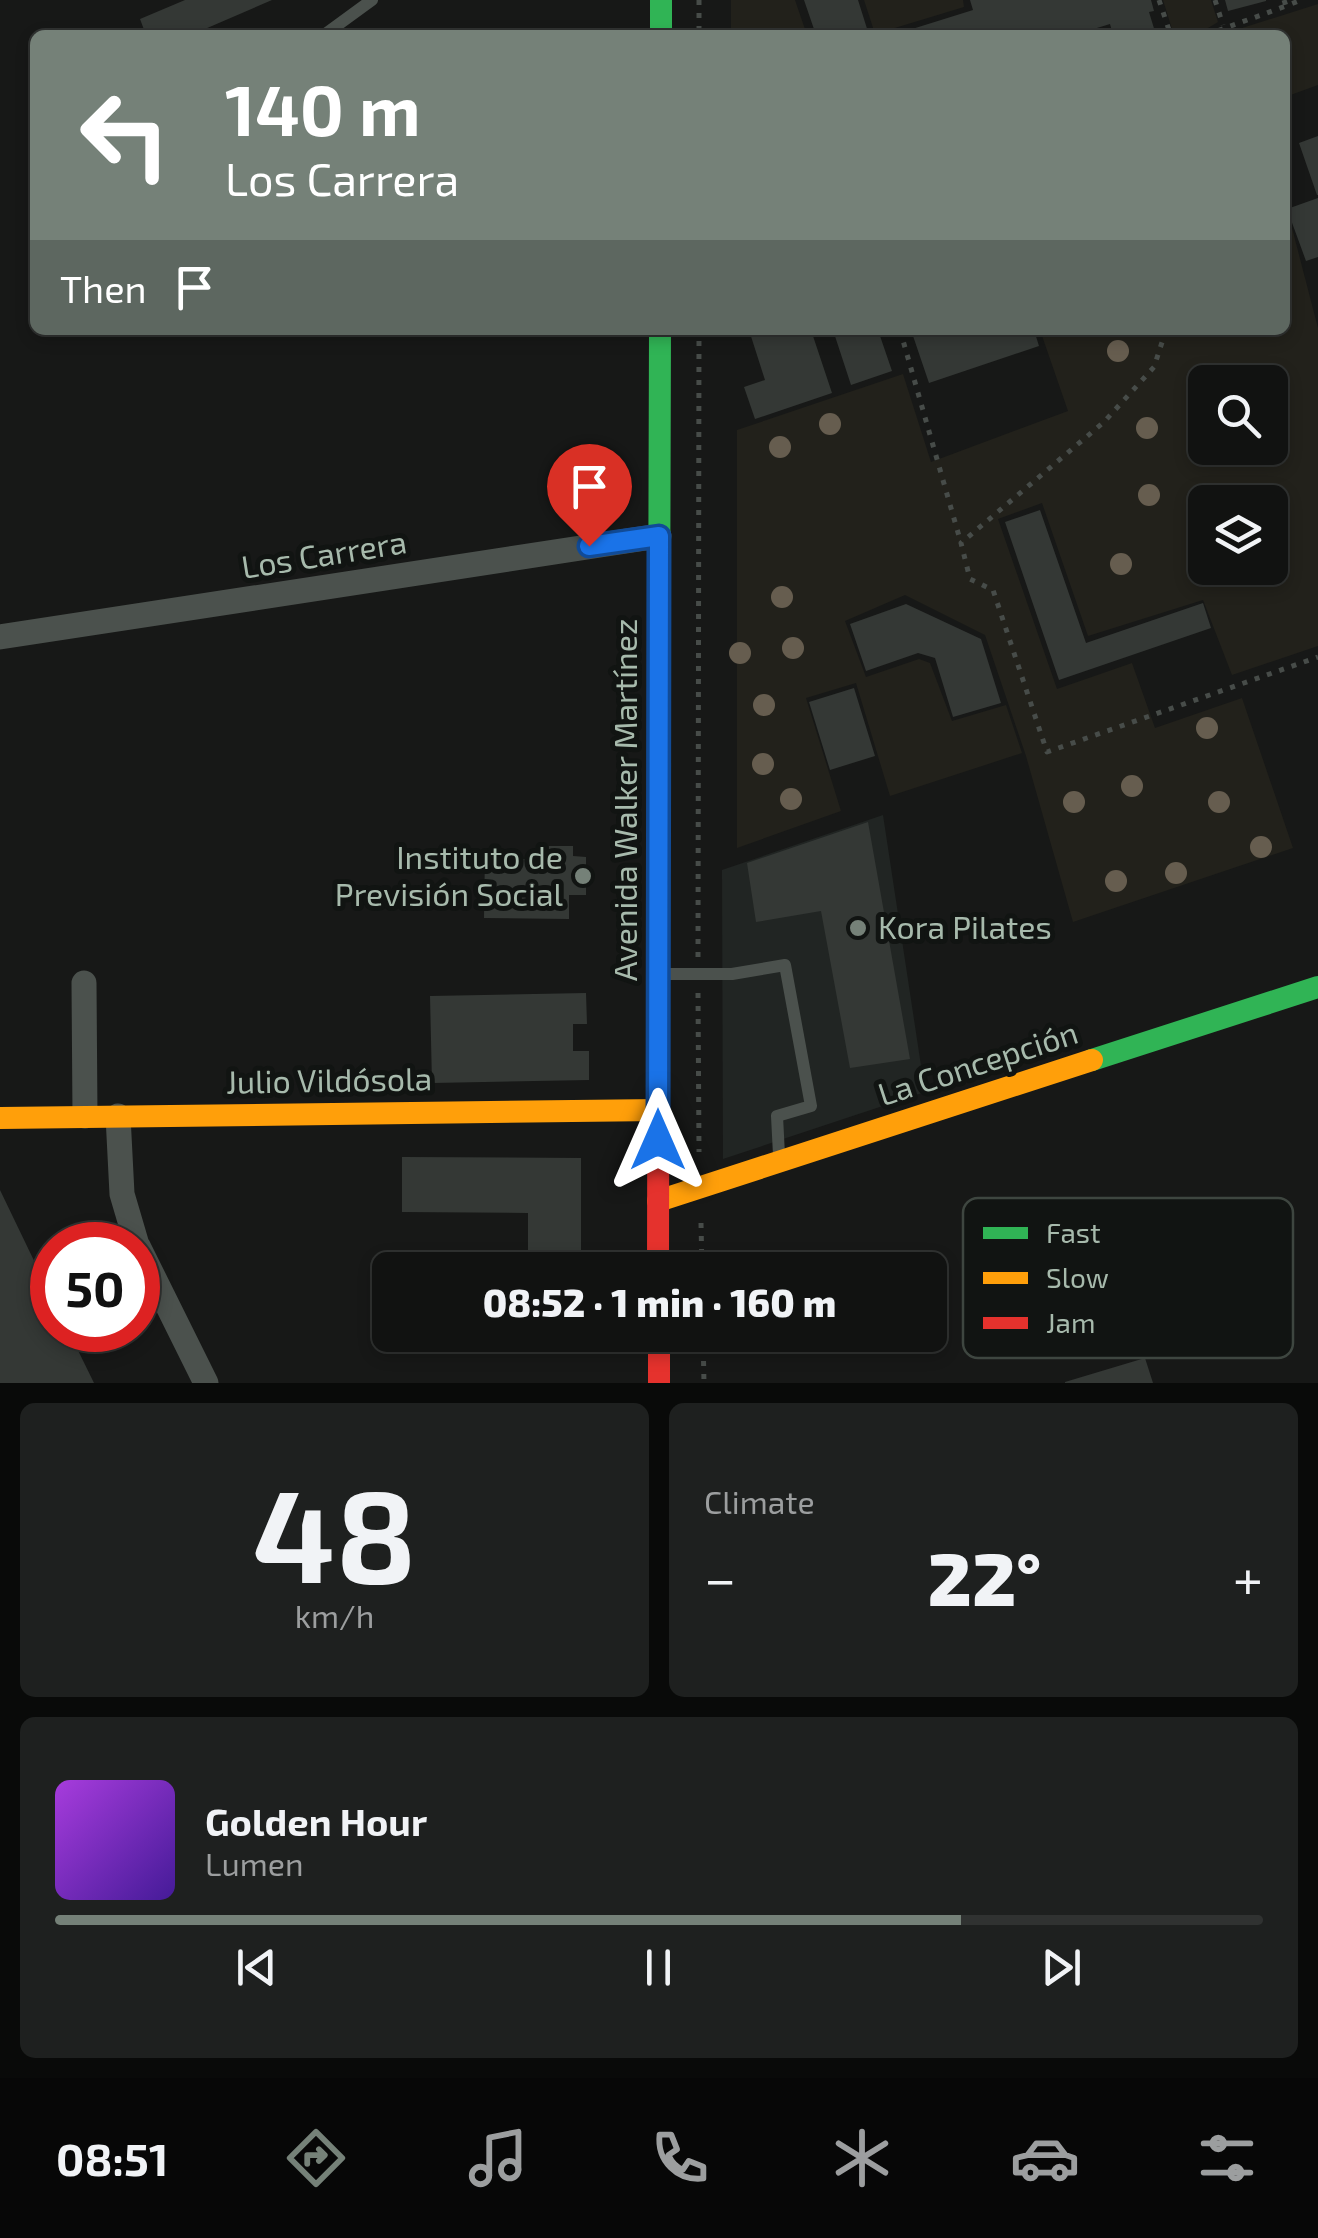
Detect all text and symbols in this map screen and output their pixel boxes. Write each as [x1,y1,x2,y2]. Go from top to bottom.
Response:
text: 140 m [225,66,421,150]
icon: left [60,70,190,200]
text: Los Carrera [225,151,459,205]
icon: arrive [167,260,222,315]
text: Then [60,265,147,311]
map controls [1188,365,1288,585]
button: search [1188,365,1288,465]
pin [547,444,632,547]
icon: arrive [562,459,617,514]
button: layers [1188,485,1288,585]
street label: Los Carrera [238,521,409,585]
street label: Avenida Walker Martínez [605,619,643,981]
place label: Instituto de Previsión Social [335,837,563,912]
marker: Instituto de Previsión Social [572,865,594,887]
place label: Kora Pilates [878,907,1052,945]
marker: Kora Pilates [847,917,869,939]
street label: La Concepción [873,1012,1082,1112]
street label: Julio Vildósola [226,1058,432,1100]
position arrow [606,1088,710,1192]
legend [963,1198,1293,1358]
text: Fast [1046,1215,1101,1249]
speed limit sign: 50 [30,1222,160,1352]
text: Slow [1046,1260,1109,1294]
text: 08:52 · 1 min · 160 m [483,1279,836,1325]
text: Jam [1046,1305,1095,1339]
text: 48 [253,1453,416,1609]
text: Climate [704,1482,815,1520]
text: 22° [928,1531,1041,1621]
text: − [704,1544,736,1610]
text: + [1233,1544,1263,1610]
text: km/h [295,1596,374,1634]
text: Golden Hour [205,1798,427,1844]
text: Lumen [205,1844,304,1882]
icon: previous [229,1940,284,1995]
icon: pause [631,1940,686,1995]
icon: next [1034,1940,1089,1995]
icon: directions [281,2123,351,2193]
icon: music [463,2123,533,2193]
icon: phone [645,2123,715,2193]
icon: climate [827,2123,897,2193]
icon: car [1010,2123,1080,2193]
icon: filters [1192,2123,1262,2193]
text: 08:51 [56,2131,168,2185]

